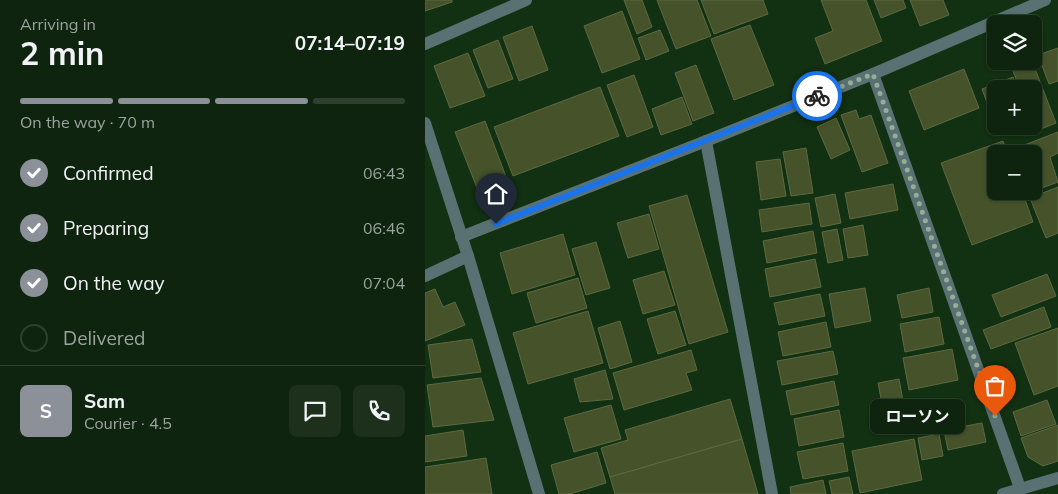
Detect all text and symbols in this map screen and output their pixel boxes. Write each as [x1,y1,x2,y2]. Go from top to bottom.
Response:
text: Arriving in [20,14,96,34]
map controls [987,15,1042,200]
button: layers [987,15,1042,70]
text: 07:14–07:19 [295,31,405,55]
text: 2 min [20,33,104,73]
courier [792,71,842,121]
button: + [987,80,1042,135]
icon: bike [803,82,831,110]
text: On the way · 70 m [20,112,155,132]
button: − [987,145,1042,200]
icon: check [20,159,48,187]
text: Confirmed [63,161,154,185]
text: 06:43 [363,163,405,183]
pin [475,173,517,224]
icon: home [482,180,510,208]
icon: check [20,214,48,242]
text: Preparing [63,216,149,240]
text: 06:46 [363,218,405,238]
icon: check [20,269,48,297]
text: On the way [63,271,165,295]
text: 07:04 [363,273,405,293]
text: Delivered [63,326,145,350]
pin [974,365,1016,416]
icon: bag [981,372,1009,400]
button: chat [289,385,341,437]
button: phone [353,385,405,437]
text: Sam [84,389,125,413]
callout: ローソン [870,398,965,434]
text: S [40,399,52,423]
text: ローソン [885,406,950,426]
text: Courier · 4.5 [84,413,172,433]

